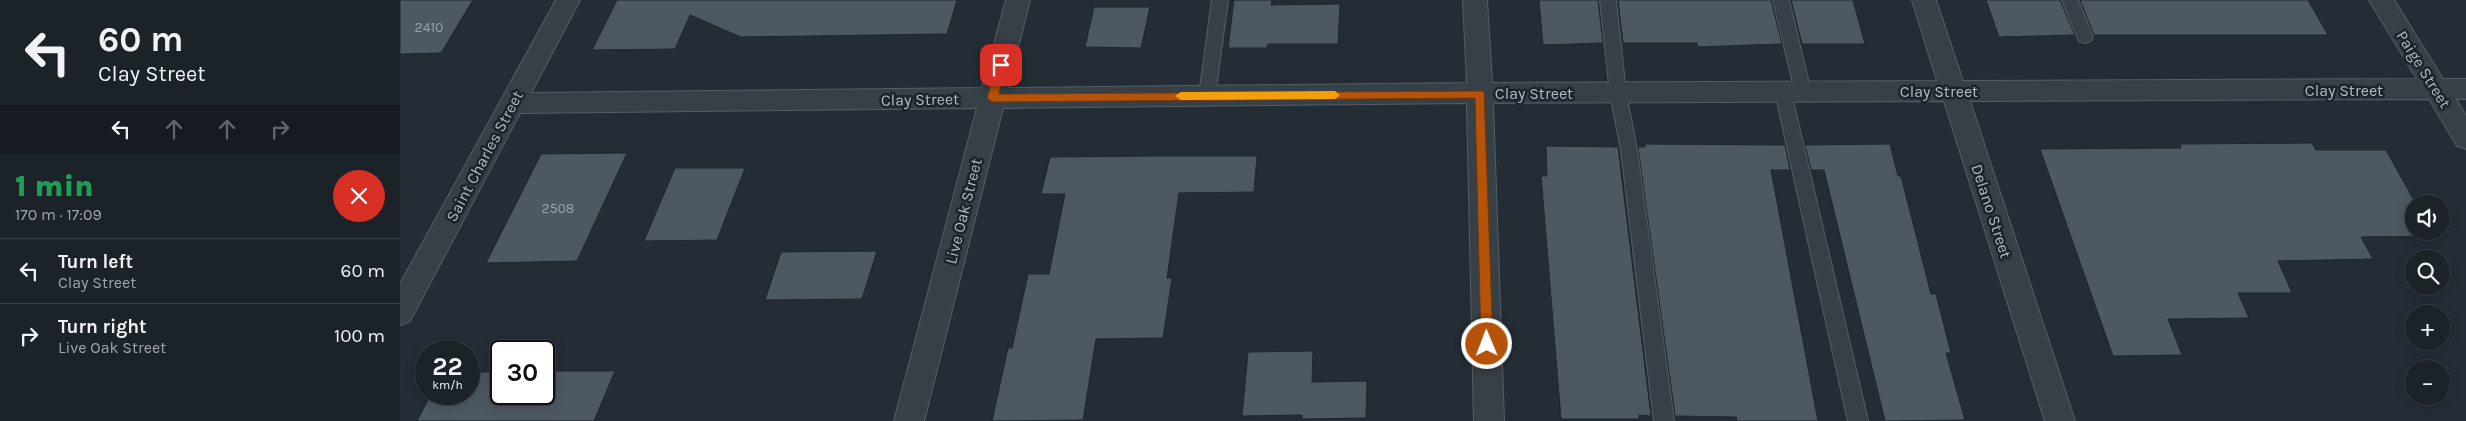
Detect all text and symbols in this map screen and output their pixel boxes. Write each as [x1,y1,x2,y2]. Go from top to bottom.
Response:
text: 60 m [98,19,183,60]
house number: 2410 [415,19,443,36]
icon: left [15,20,80,85]
street label: Paige Street [2392,27,2455,111]
pin [980,44,1022,86]
icon: arrive [987,51,1015,79]
text: Clay Street [98,61,206,87]
street label: Clay Street [2305,81,2383,100]
street label: Clay Street [1900,82,1978,101]
street label: Clay Street [1495,84,1573,103]
street label: Saint Charles Street [442,87,527,225]
street label: Clay Street [881,89,959,110]
icon: left [107,115,135,143]
icon: ahead [160,115,188,143]
icon: ahead [213,115,241,143]
icon: right [266,115,294,143]
street label: Live Oak Street [941,156,986,266]
street label: Delano Street [1967,162,2016,261]
text: 1 min [15,168,94,204]
button: close [333,170,385,222]
map controls [2405,195,2450,405]
button: sound [2405,195,2450,240]
house number: 2508 [542,200,574,217]
text: 170 m · 17:09 [15,205,102,224]
button: search [2405,250,2450,295]
text: Turn left [58,251,133,273]
icon: left [15,257,43,285]
text: 60 m [341,260,385,282]
text: Clay Street [58,273,136,292]
button: + [2405,305,2450,350]
text: Turn right [58,316,147,338]
position arrow [1460,317,1512,369]
icon: right [15,322,43,350]
text: 100 m [334,325,385,347]
text: Live Oak Street [58,338,166,357]
speed limit sign: 30 [490,340,555,405]
text: 22 [432,352,463,381]
button: − [2405,360,2450,405]
text: km/h [432,378,463,392]

